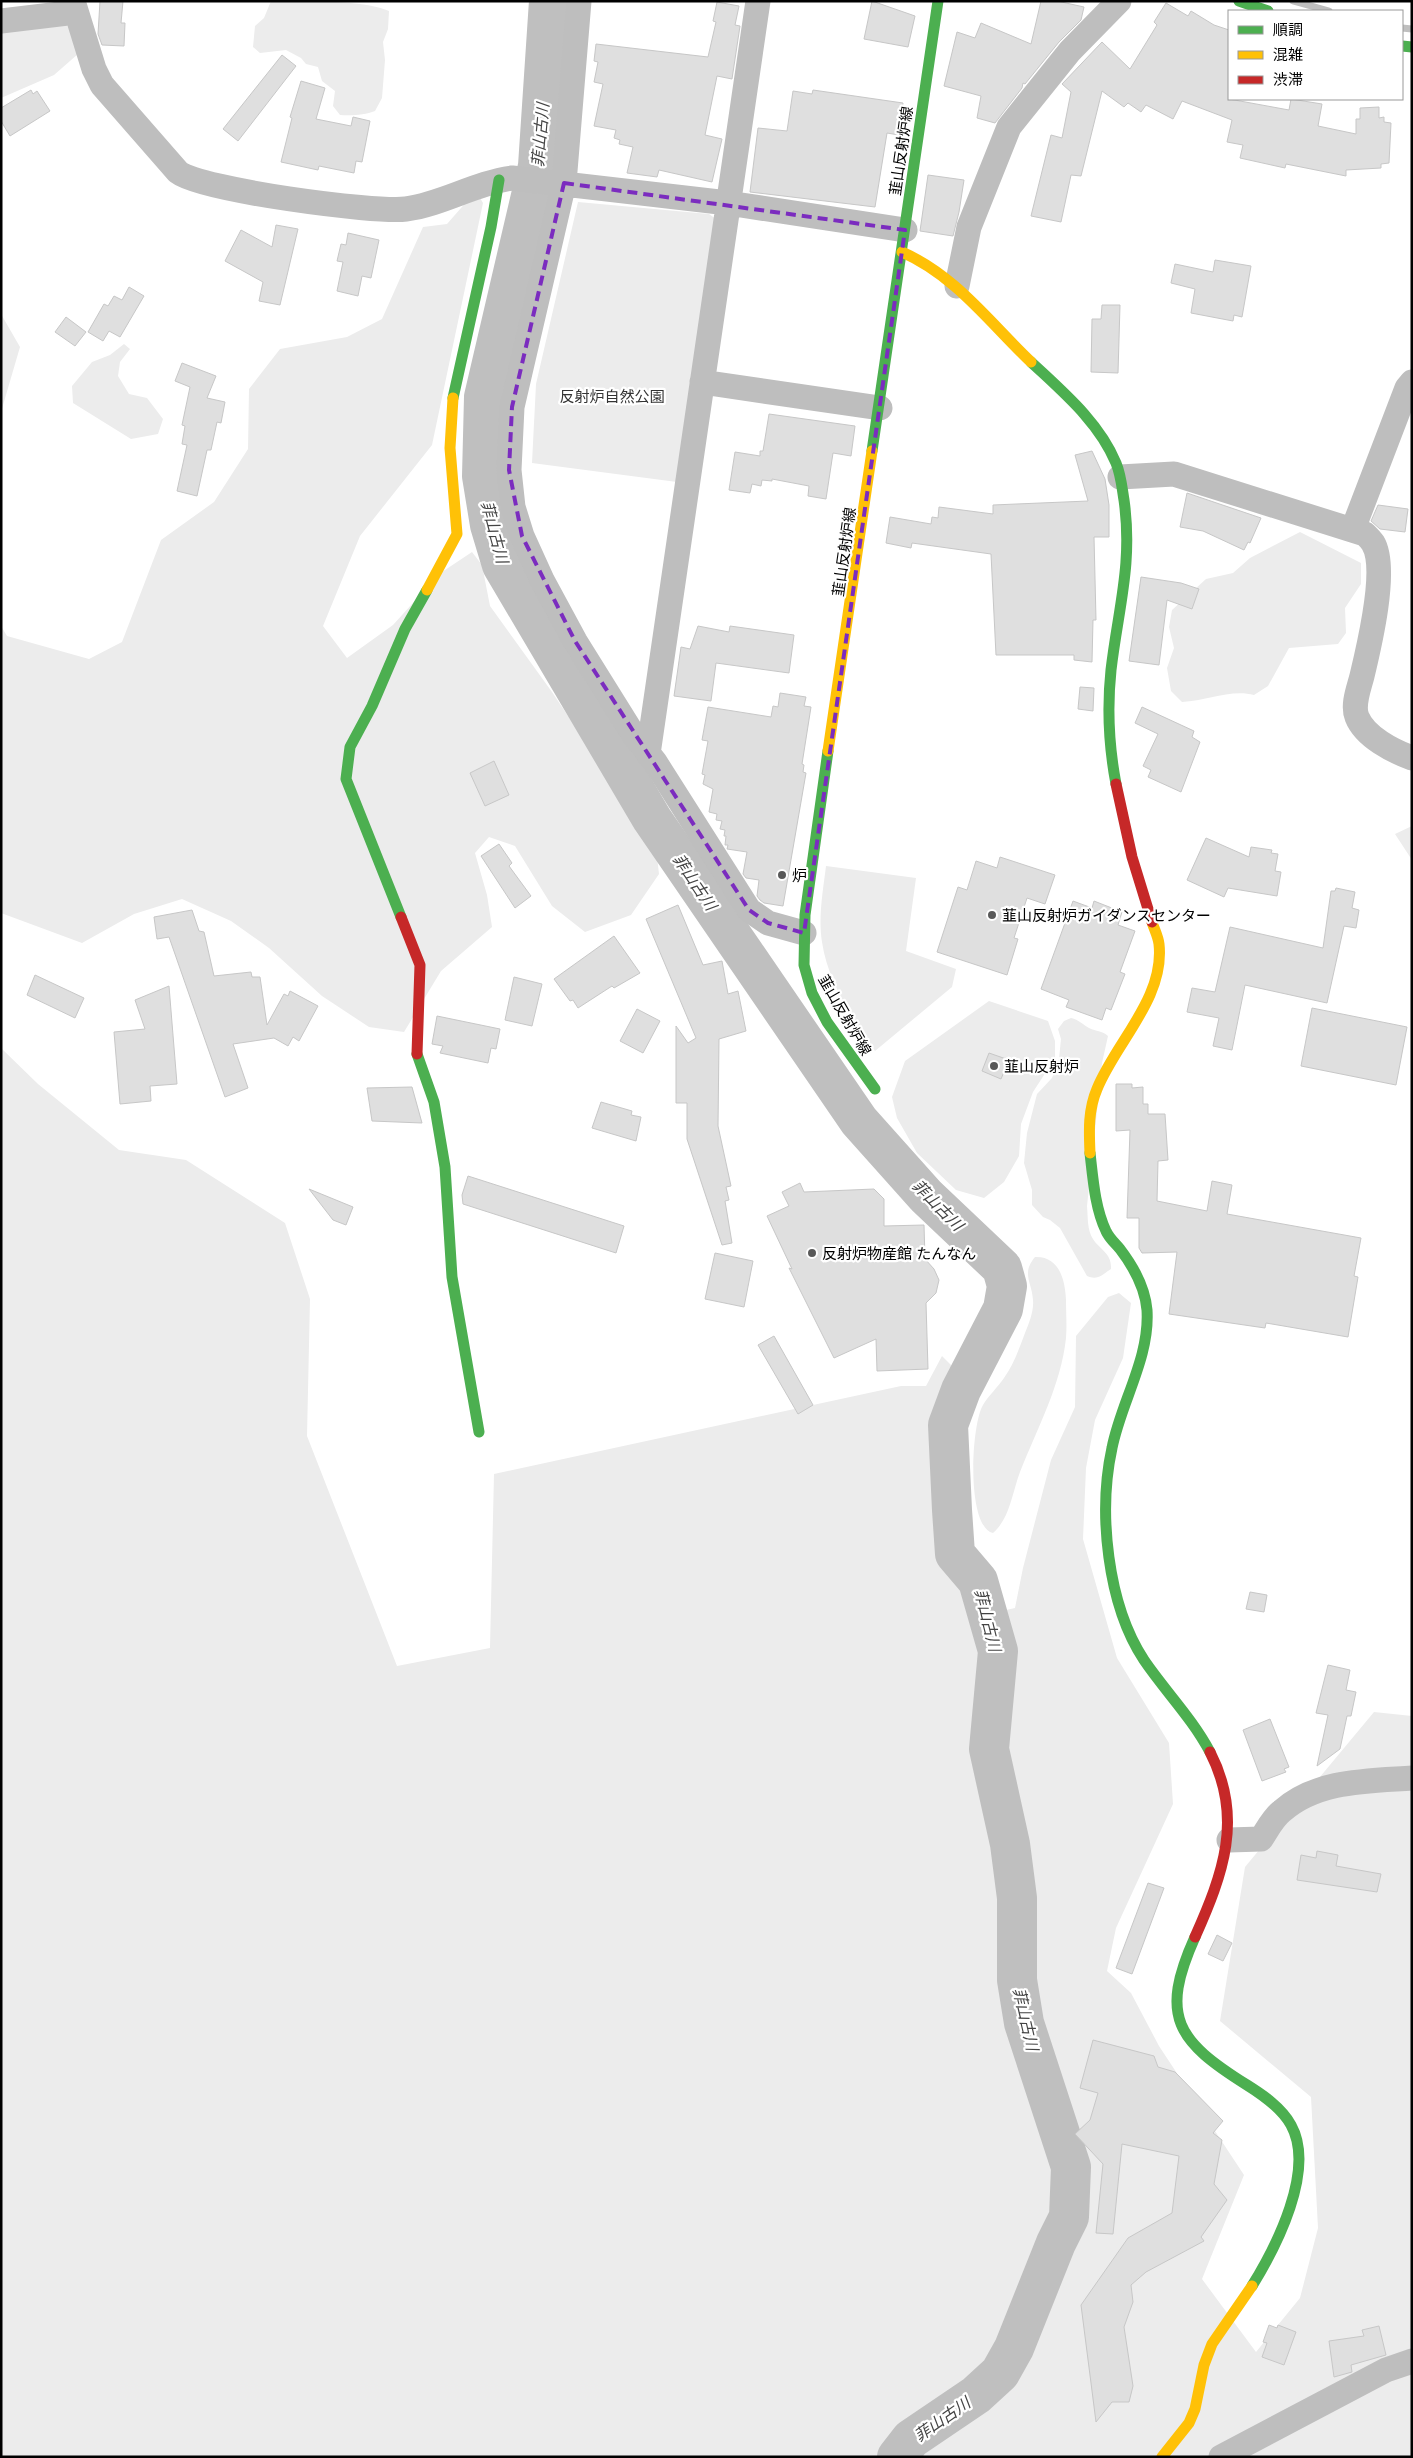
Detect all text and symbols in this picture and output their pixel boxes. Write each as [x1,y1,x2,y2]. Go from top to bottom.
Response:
legend [1228,10,1403,100]
text: 順調 [1273,20,1303,39]
text: 混雑 [1273,45,1303,64]
text: 渋滞 [1273,70,1303,89]
water label: 菲山古川 [527,100,553,168]
street label: 韮山反射炉線 [885,105,917,197]
park label: 反射炉自然公園 [559,387,665,406]
water label: 菲山古川 [477,498,513,567]
street label: 韮山反射炉線 [828,506,860,598]
water label: 菲山古川 [669,850,722,916]
place label: 炉 [792,866,807,885]
marker: 炉 [776,869,788,881]
place label: 韮山反射炉ガイダンスセンター [1002,906,1211,925]
marker: 韮山反射炉ガイダンスセンター [986,909,998,921]
street label: 韮山反射炉線 [814,971,876,1059]
place label: 韮山反射炉 [1004,1057,1079,1076]
marker: 韮山反射炉 [988,1060,1000,1072]
water label: 菲山古川 [908,1175,969,1236]
place label: 反射炉物産館 たんなん [822,1244,976,1263]
marker: 反射炉物産館 たんなん [806,1247,818,1259]
water label: 菲山古川 [971,1587,1006,1655]
water label: 菲山古川 [1009,1986,1043,2054]
water label: 菲山古川 [910,2391,976,2446]

